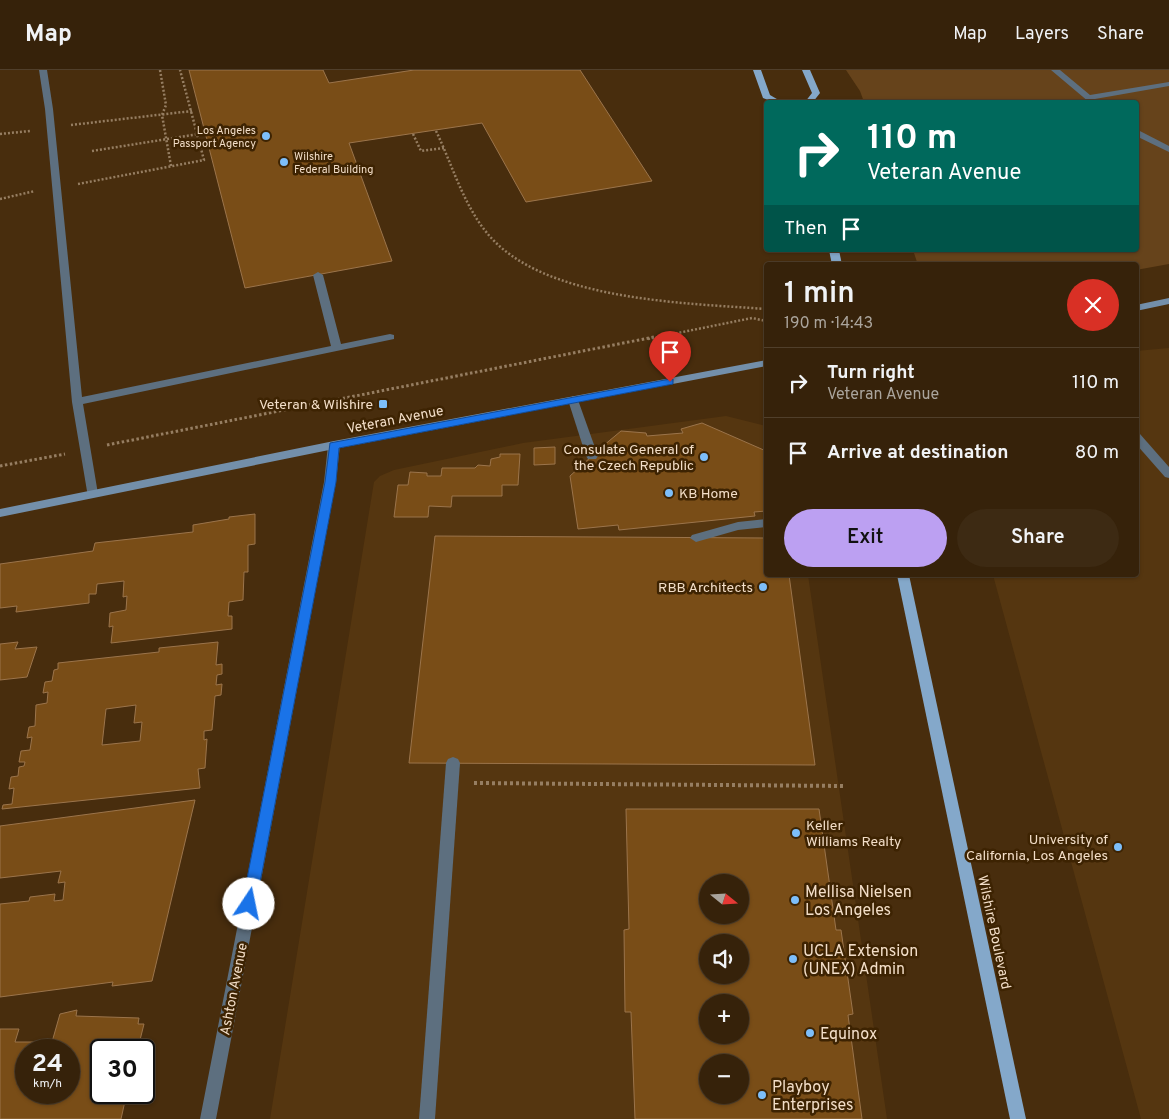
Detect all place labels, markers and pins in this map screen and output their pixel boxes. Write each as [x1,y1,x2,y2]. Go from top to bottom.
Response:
place label: Los Angeles Passport Agency [173,124,256,151]
marker: Los Angeles Passport Agency [260,130,272,142]
place label: Wilshire Federal Building [294,150,374,177]
marker: Wilshire Federal Building [278,156,290,168]
pin [649,331,691,382]
place label: Veteran & Wilshire [259,397,373,414]
marker: Veteran & Wilshire [377,398,389,410]
place label: Consulate General of the Czech Republic [563,442,694,475]
marker: Consulate General of the Czech Republic [698,451,710,463]
place label: KB Home [679,486,738,503]
marker: KB Home [663,487,675,499]
place label: RBB Architects [658,580,753,597]
marker: RBB Architects [757,581,769,593]
place label: Keller Williams Realty [806,818,901,851]
marker: Keller Williams Realty [790,827,802,839]
place label: University of California, Los Angeles [966,832,1108,865]
marker: University of California, Los Angeles [1112,841,1124,853]
place label: Mellisa Nielsen Los Angeles [805,883,912,921]
marker: Mellisa Nielsen Los Angeles [789,894,801,906]
place label: UCLA Extension (UNEX) Admin [803,942,918,980]
marker: UCLA Extension (UNEX) Admin [787,953,799,965]
place label: Equinox [820,1025,877,1045]
marker: Equinox [804,1027,816,1039]
place label: Playboy Enterprises [772,1078,854,1116]
marker: Playboy Enterprises [756,1089,768,1101]

